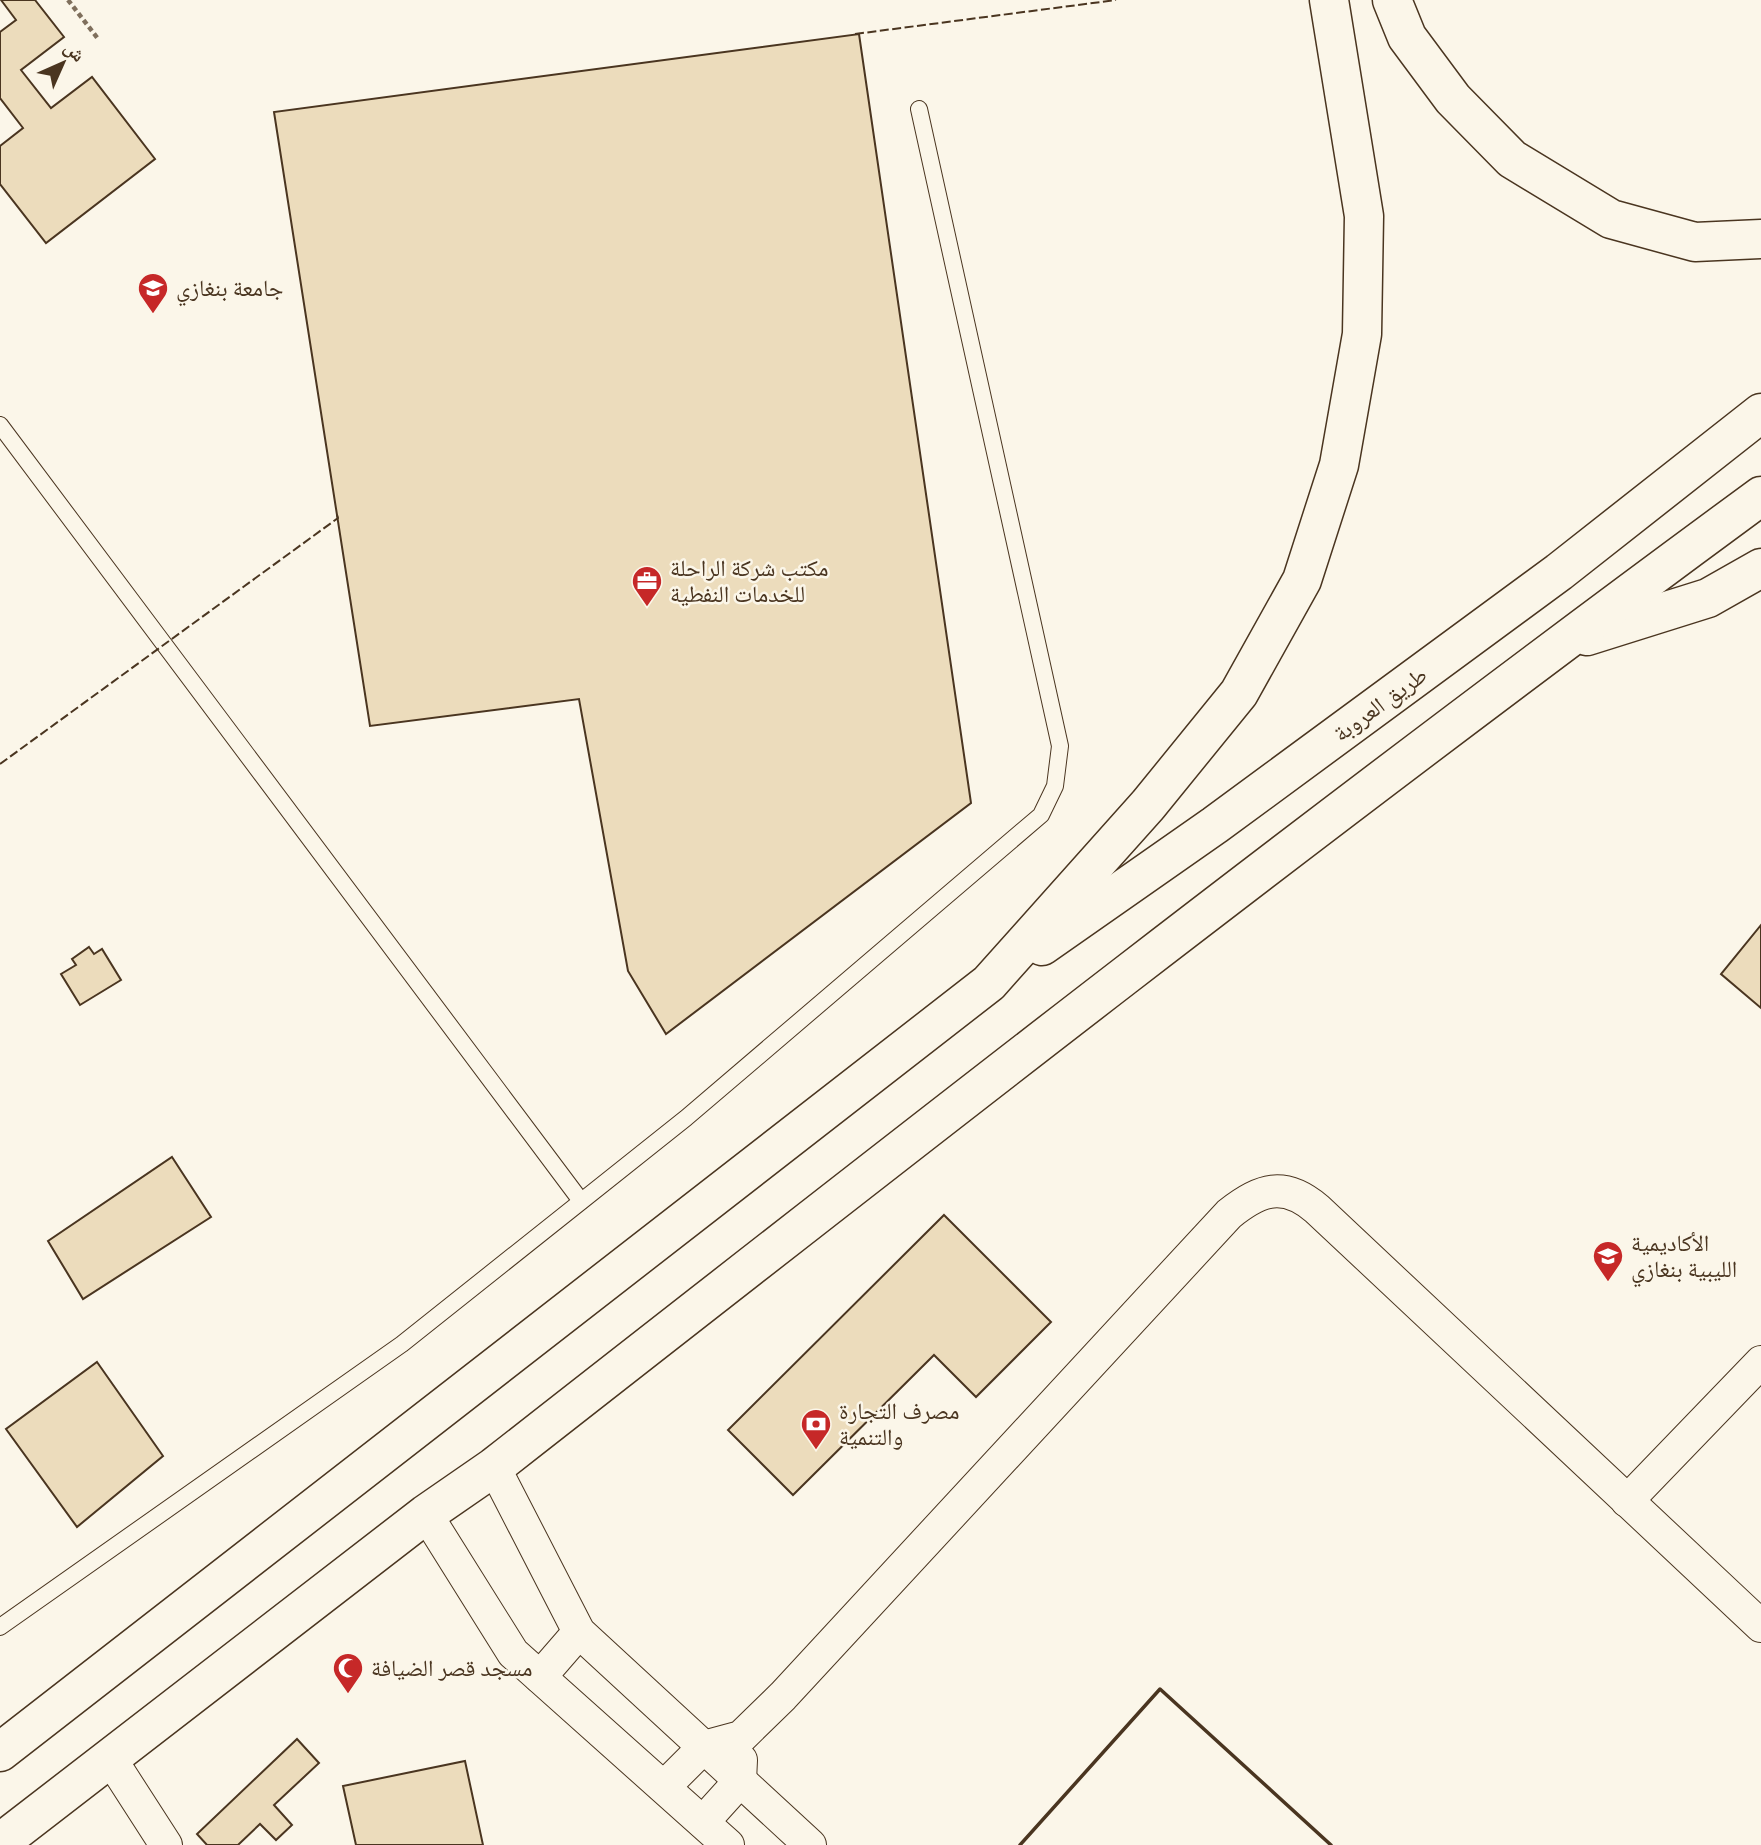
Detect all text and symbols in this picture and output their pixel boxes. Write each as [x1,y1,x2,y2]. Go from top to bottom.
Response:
north arrow [28,28,98,98]
text: ش [59,36,90,67]
school or university icon: جامعة بنغازي [136,271,170,315]
place label: جامعة بنغازي [176,274,284,307]
place label: مكتب شركة الراحلة للخدمات النفطية [670,554,829,608]
office icon: مكتب شركة الراحلة للخدمات النفطية [630,564,664,608]
street label: طريق العروبة [1328,661,1432,747]
place label: الأكاديمية الليبية بنغازي [1631,1229,1737,1288]
school or university icon: الأكاديمية الليبية بنغازي [1591,1239,1625,1283]
place label: مصرف التجارة والتنمية [839,1397,959,1451]
bank icon: مصرف التجارة والتنمية [799,1407,833,1451]
mosque icon: مسجد قصر الضيافة [331,1651,365,1695]
place label: مسجد قصر الضيافة [371,1654,533,1682]

